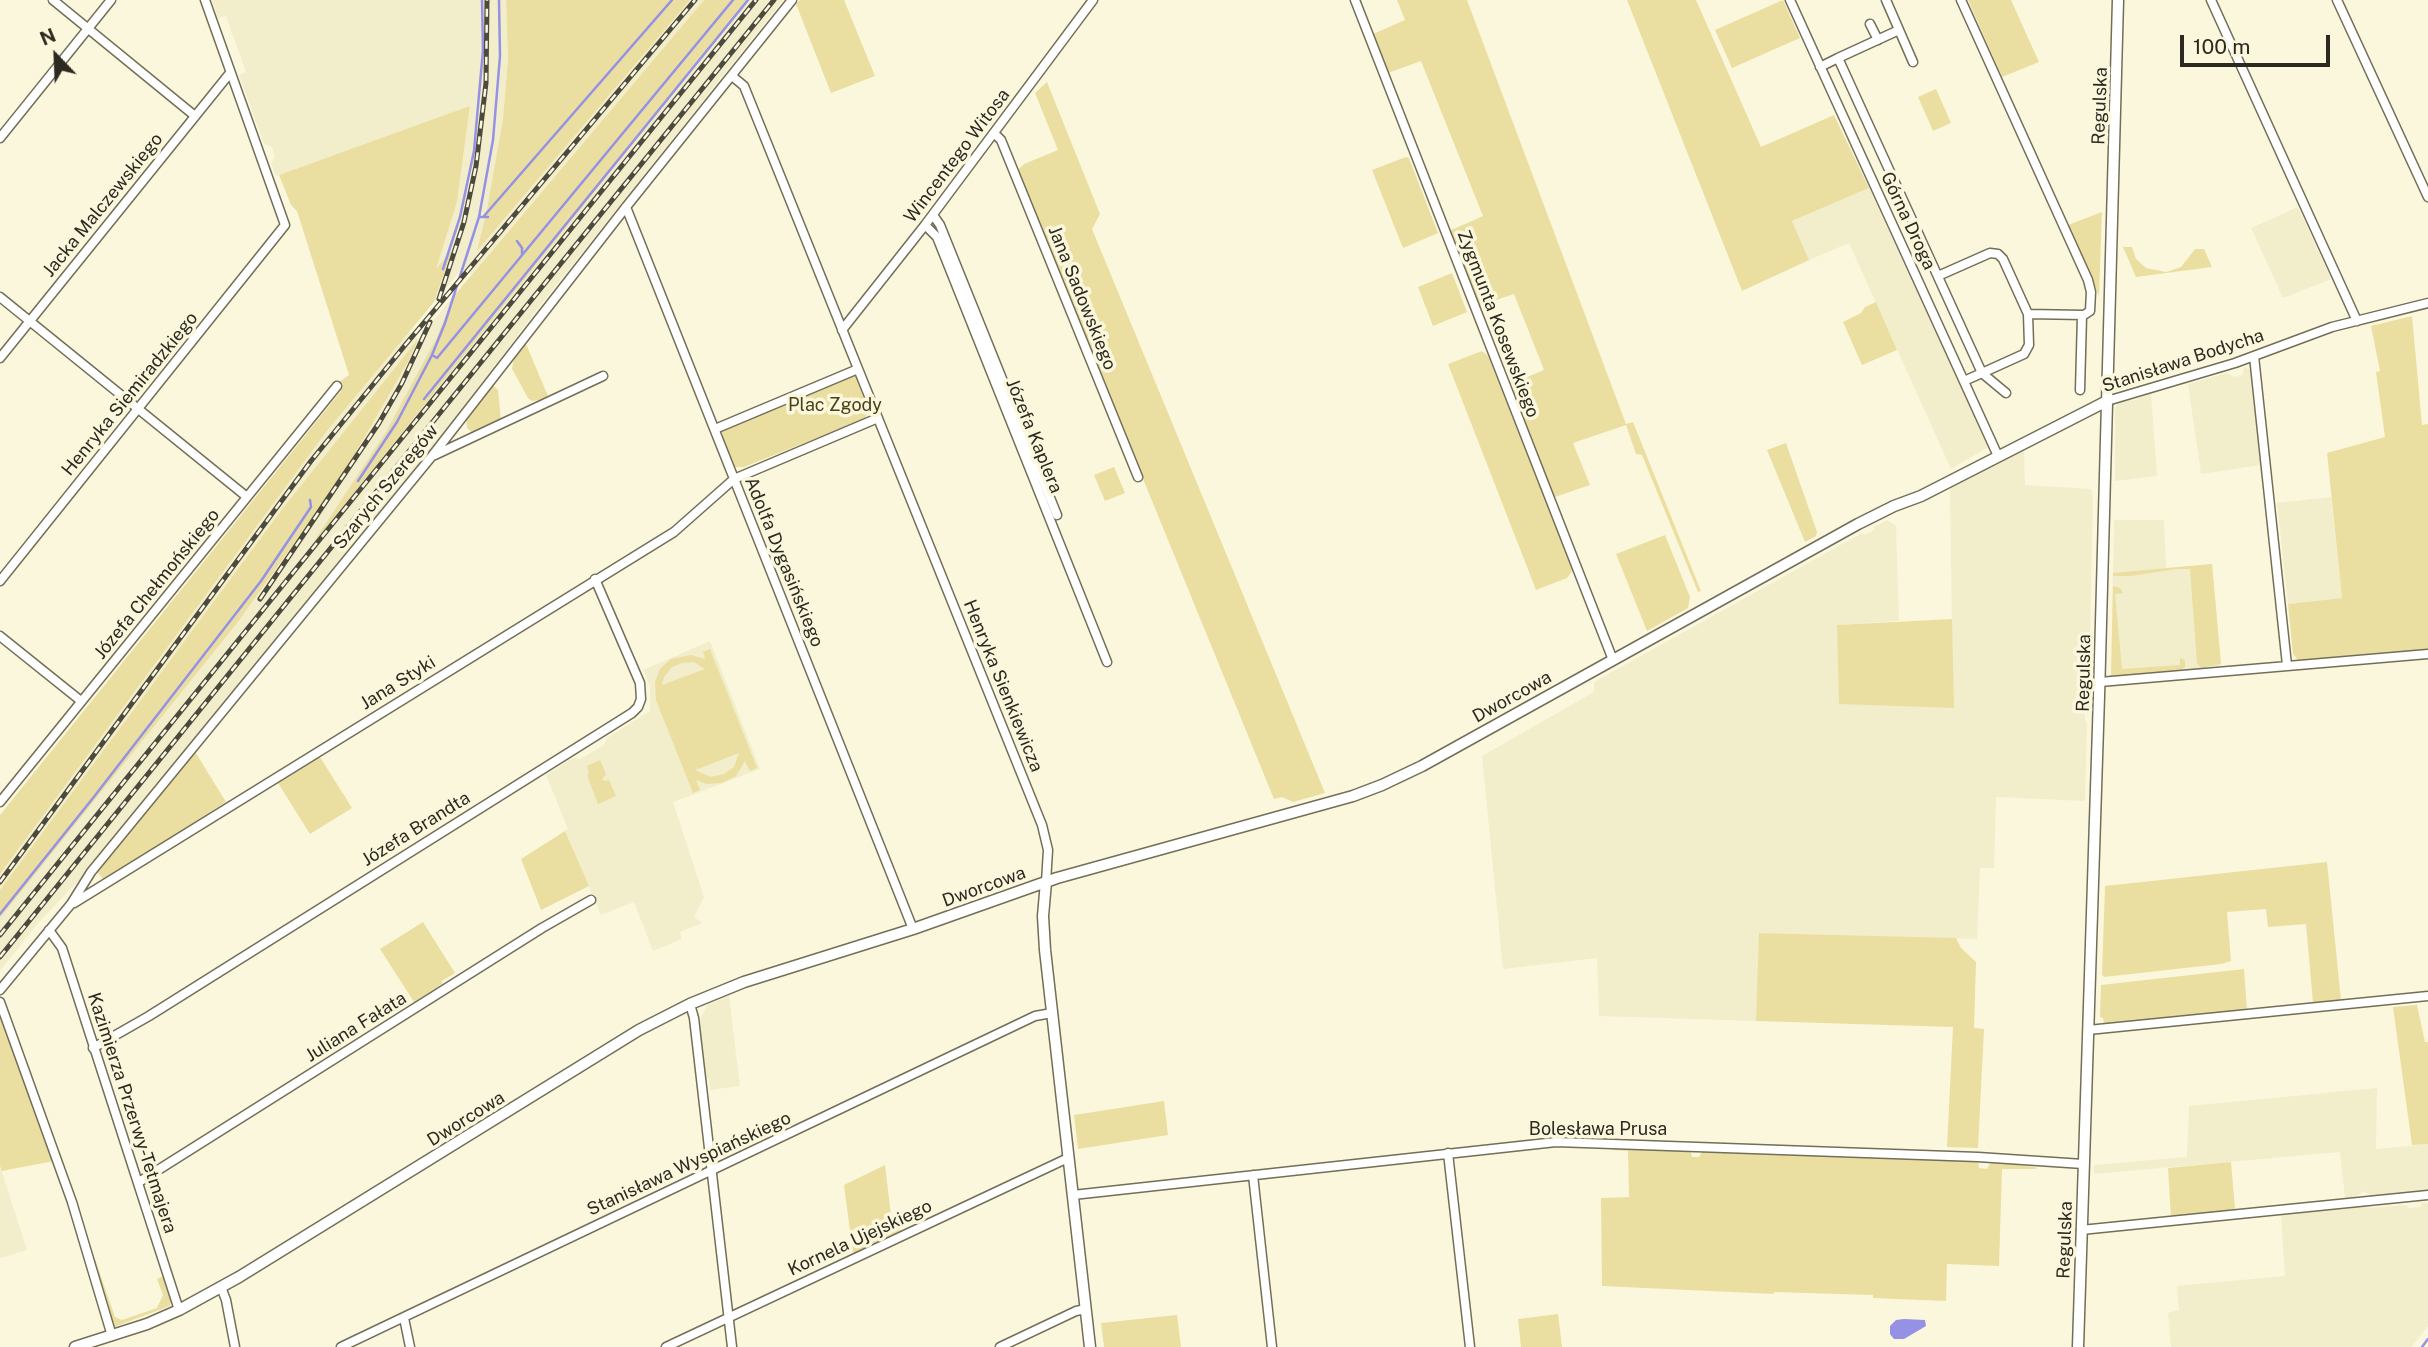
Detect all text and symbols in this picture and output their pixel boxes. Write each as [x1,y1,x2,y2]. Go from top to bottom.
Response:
north arrow [21,21,91,91]
scale bar [2183,21,2334,65]
text: N [37,24,59,50]
text: 100 m [2193,34,2250,59]
street label: Regulska [2088,67,2112,145]
street label: Wincentego Witosa [900,85,1014,227]
street label: Jacka Malczewskiego [38,129,168,281]
street label: Górna Droga [1876,169,1940,273]
street label: Jana Sadowskiego [1043,223,1121,373]
street label: Zygmunta Kosewskiego [1452,227,1544,421]
street label: Henryka Siemiradzkiego [57,308,203,480]
street label: Stanisława Bodycha [2099,325,2267,397]
street label: Józefa Kaplera [1001,376,1067,496]
park label: Plac Zgody [788,394,882,416]
street label: Szarych Szeregów [329,420,443,554]
street label: Adolfa Dygasińskiego [740,474,828,650]
street label: Józefa Chełmońskiego [90,505,224,663]
street label: Henryka Sienkiewicza [959,597,1047,775]
street label: Regulska [2073,634,2095,712]
street label: Jana Styki [356,651,440,715]
street label: Dworcowa [1469,666,1555,728]
street label: Józefa Brandta [358,787,474,871]
street label: Dworcowa [939,862,1029,912]
street label: Juliana Fałata [302,987,410,1067]
street label: Kazimierza Przerwy-Tetmajera [83,990,181,1236]
street label: Dworcowa [423,1087,509,1151]
street label: Stanisława Wyspiańskiego [584,1107,794,1221]
street label: Bolesława Prusa [1529,1118,1667,1140]
street label: Kornela Ujejskiego [785,1195,935,1281]
street label: Regulska [2053,1201,2077,1279]

